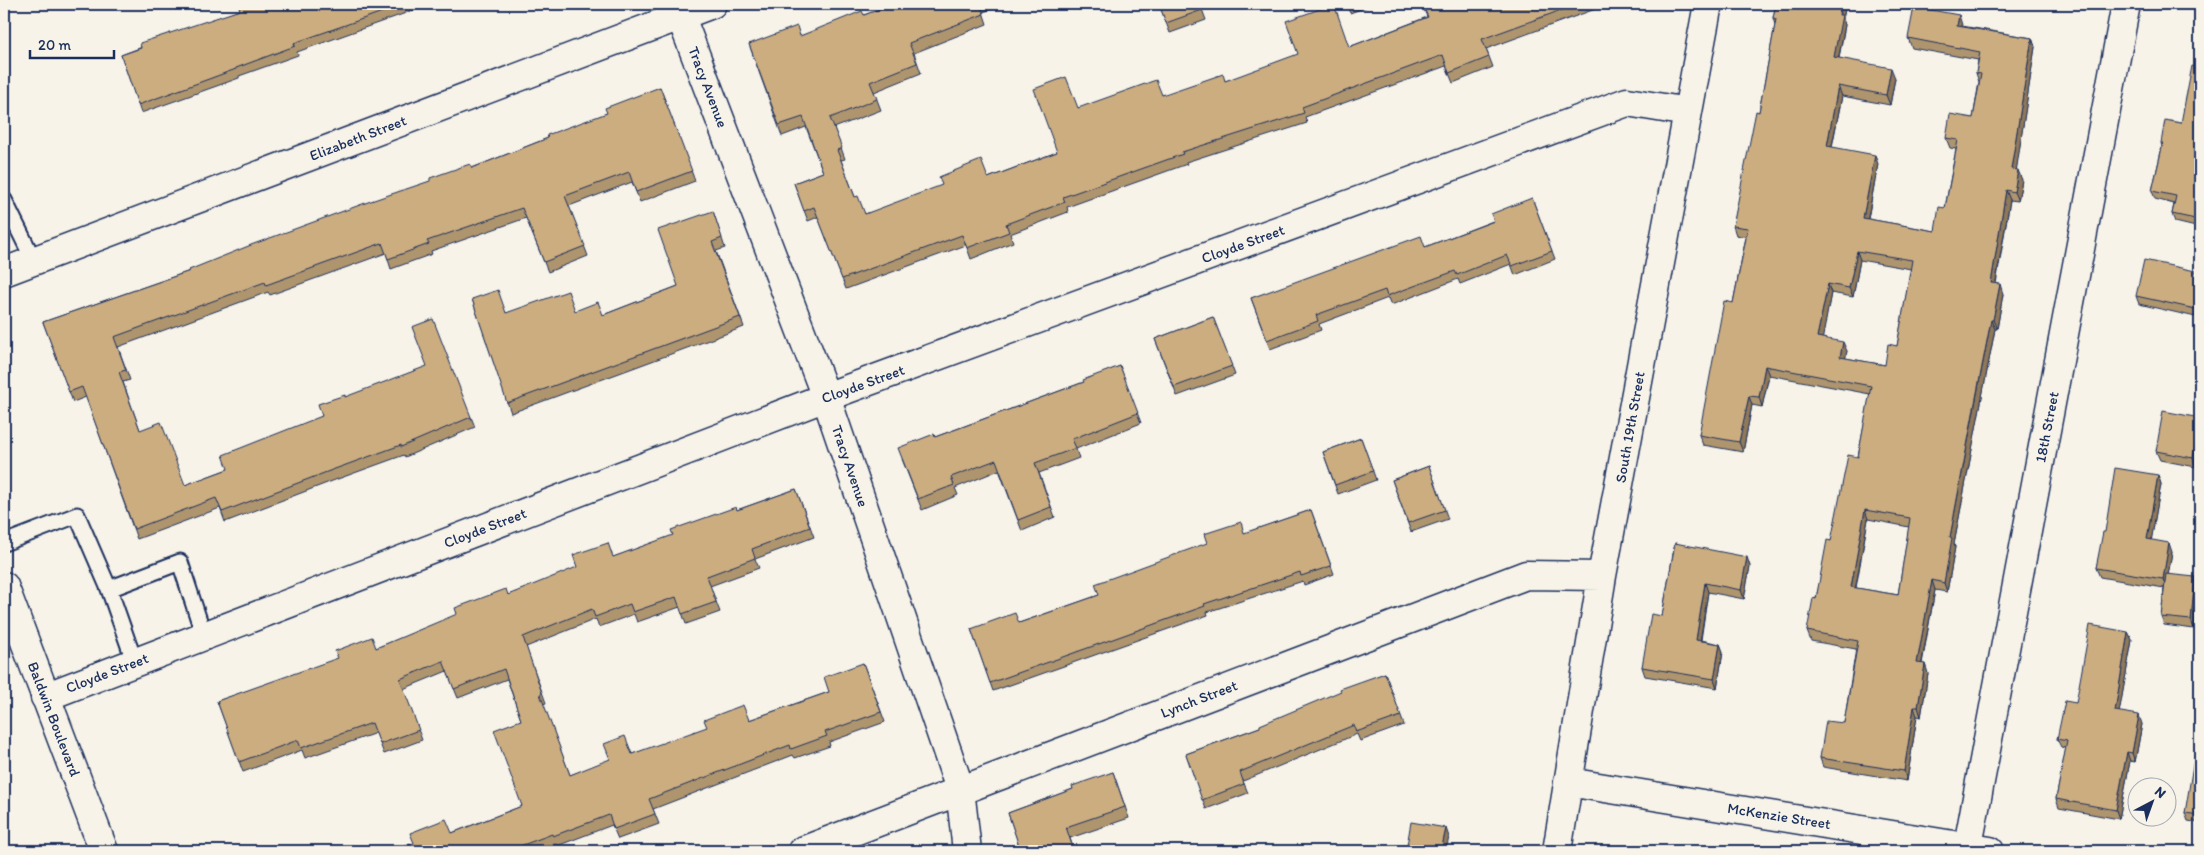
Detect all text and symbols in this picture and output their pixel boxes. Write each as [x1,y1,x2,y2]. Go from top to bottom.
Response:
scale bar [30,28,114,60]
text: 20 m [38,36,72,54]
street label: Tracy Avenue [684,44,732,130]
street label: Elizabeth Street [307,111,409,165]
street label: Cloyde Street [1199,221,1287,267]
street label: Cloyde Street [819,361,907,407]
street label: South 19th Street [1611,370,1649,484]
street label: 18th Street [2031,390,2063,464]
street label: Tracy Avenue [828,423,872,509]
street label: Cloyde Street [441,504,529,552]
street label: Cloyde Street [63,649,151,697]
street label: Baldwin Boulevard [24,659,84,779]
street label: Lynch Street [1158,676,1240,722]
north arrow [2126,778,2176,828]
text: N [2151,783,2169,802]
street label: McKenzie Street [1726,799,1832,833]

